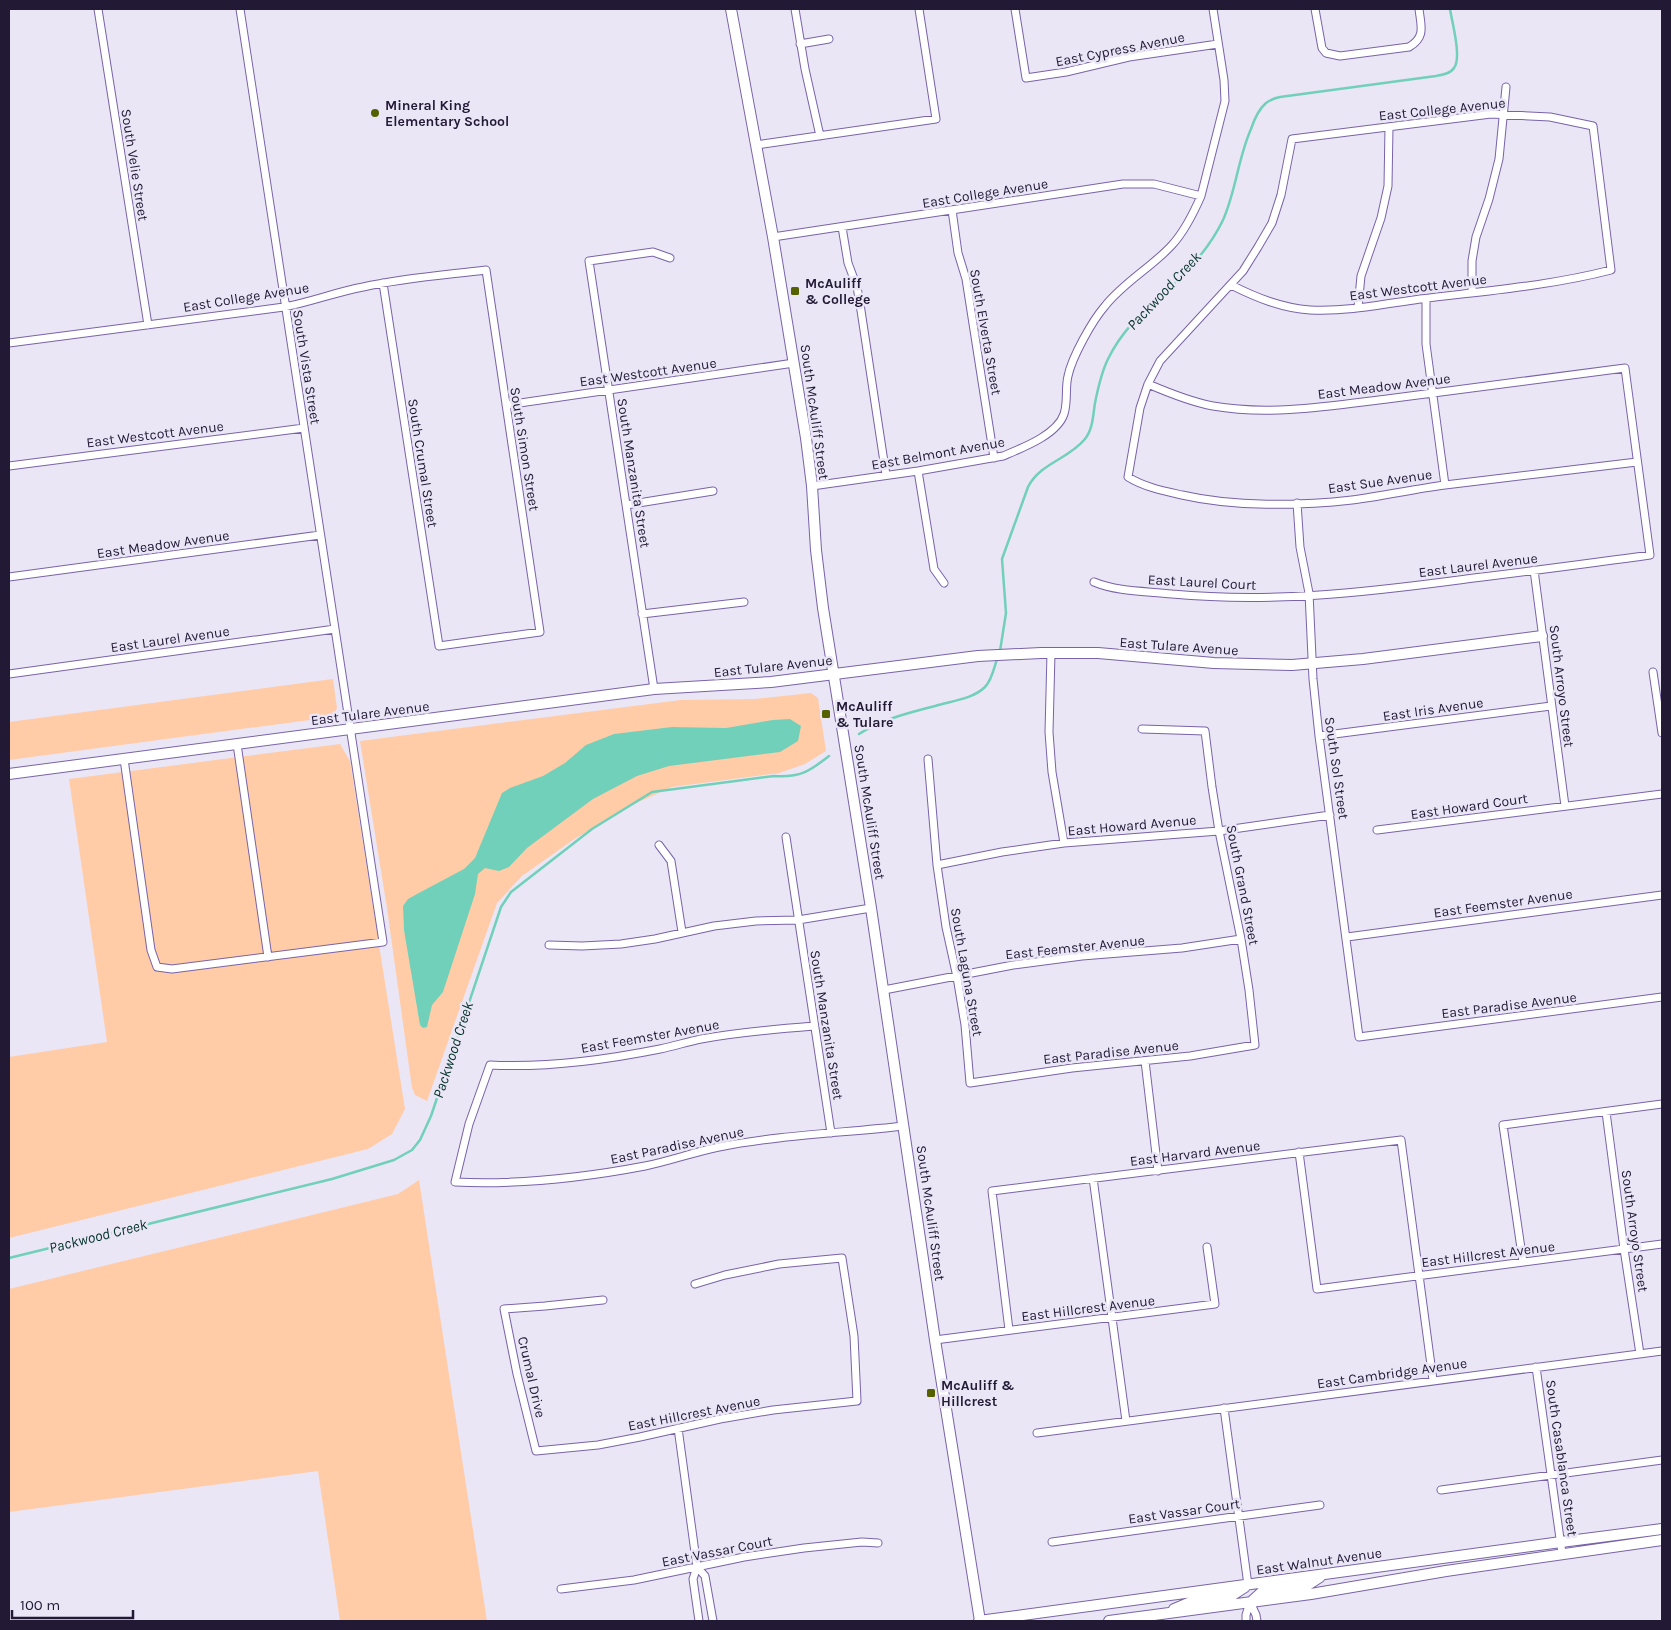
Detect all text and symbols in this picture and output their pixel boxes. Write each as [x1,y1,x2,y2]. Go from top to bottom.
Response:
street label: East Cypress Avenue [1054,29,1186,70]
street label: East College Avenue [1378,94,1506,125]
place label: Mineral King Elementary School [385,97,509,130]
marker: Mineral King Elementary School [369,107,381,119]
street label: South Velie Street [117,108,152,222]
street label: East College Avenue [921,175,1049,212]
water label: Packwood Creek [1123,248,1205,334]
street label: South Elverta Street [966,268,1005,396]
street label: East Westcott Avenue [1348,271,1488,304]
place label: McAuliff & College [805,275,870,308]
street label: East College Avenue [182,279,310,316]
marker: McAuliff & College [789,285,801,297]
street label: South Vista Street [289,309,324,426]
street label: South McAuliff Street [797,343,832,481]
street label: East Westcott Avenue [578,354,718,391]
street label: East Meadow Avenue [1317,370,1451,403]
street label: South Simon Street [506,386,543,512]
street label: South Crumal Street [404,397,441,529]
street label: South Manzanita Street [613,397,654,549]
street label: East Westcott Avenue [85,418,225,451]
street label: East Belmont Avenue [870,433,1006,474]
street label: East Sue Avenue [1327,466,1433,497]
street label: East Meadow Avenue [96,527,230,562]
street label: East Laurel Avenue [1418,550,1539,581]
street label: East Laurel Court [1147,571,1257,594]
street label: East Laurel Avenue [110,623,231,656]
street label: South Arroyo Street [1546,624,1577,748]
street label: East Tulare Avenue [1119,634,1239,659]
street label: East Tulare Avenue [713,652,833,681]
street label: East Iris Avenue [1382,694,1484,725]
street label: East Tulare Avenue [310,698,430,729]
place label: McAuliff & Tulare [836,698,893,731]
marker: McAuliff & Tulare [820,708,832,720]
street label: South Sol Street [1321,716,1352,820]
street label: South McAuliff Street [850,743,889,881]
street label: East Howard Court [1409,790,1529,823]
street label: East Howard Avenue [1067,811,1197,840]
street label: South Grand Street [1223,824,1262,947]
street label: East Feemster Avenue [1432,885,1574,922]
street label: South Laguna Street [947,907,986,1038]
street label: East Feemster Avenue [1004,932,1146,963]
street label: South Manzanita Street [806,949,847,1101]
street label: East Paradise Avenue [1440,989,1578,1022]
water label: Packwood Creek [429,999,477,1100]
street label: East Feemster Avenue [580,1016,721,1057]
street label: East Paradise Avenue [1042,1037,1180,1068]
street label: East Paradise Avenue [609,1123,745,1168]
street label: East Harvard Avenue [1129,1137,1261,1170]
street label: South McAuliff Street [913,1144,948,1282]
street label: South Arroyo Street [1618,1169,1652,1293]
water label: Packwood Creek [47,1215,149,1257]
street label: East Hillcrest Avenue [1420,1238,1556,1271]
street label: East Hillcrest Avenue [1020,1292,1156,1325]
street label: Crumal Drive [514,1335,549,1419]
street label: East Cambridge Avenue [1316,1355,1468,1392]
place label: McAuliff & Hillcrest [941,1377,1014,1410]
street label: South Casablanca Street [1542,1379,1581,1538]
marker: McAuliff & Hillcrest [925,1387,937,1399]
street label: East Hillcrest Avenue [627,1392,762,1435]
street label: East Vassar Court [1127,1495,1241,1528]
street label: East Vassar Court [660,1532,774,1571]
street label: East Walnut Avenue [1255,1544,1383,1579]
scale bar [12,1588,134,1620]
text: 100 m [20,1596,60,1614]

